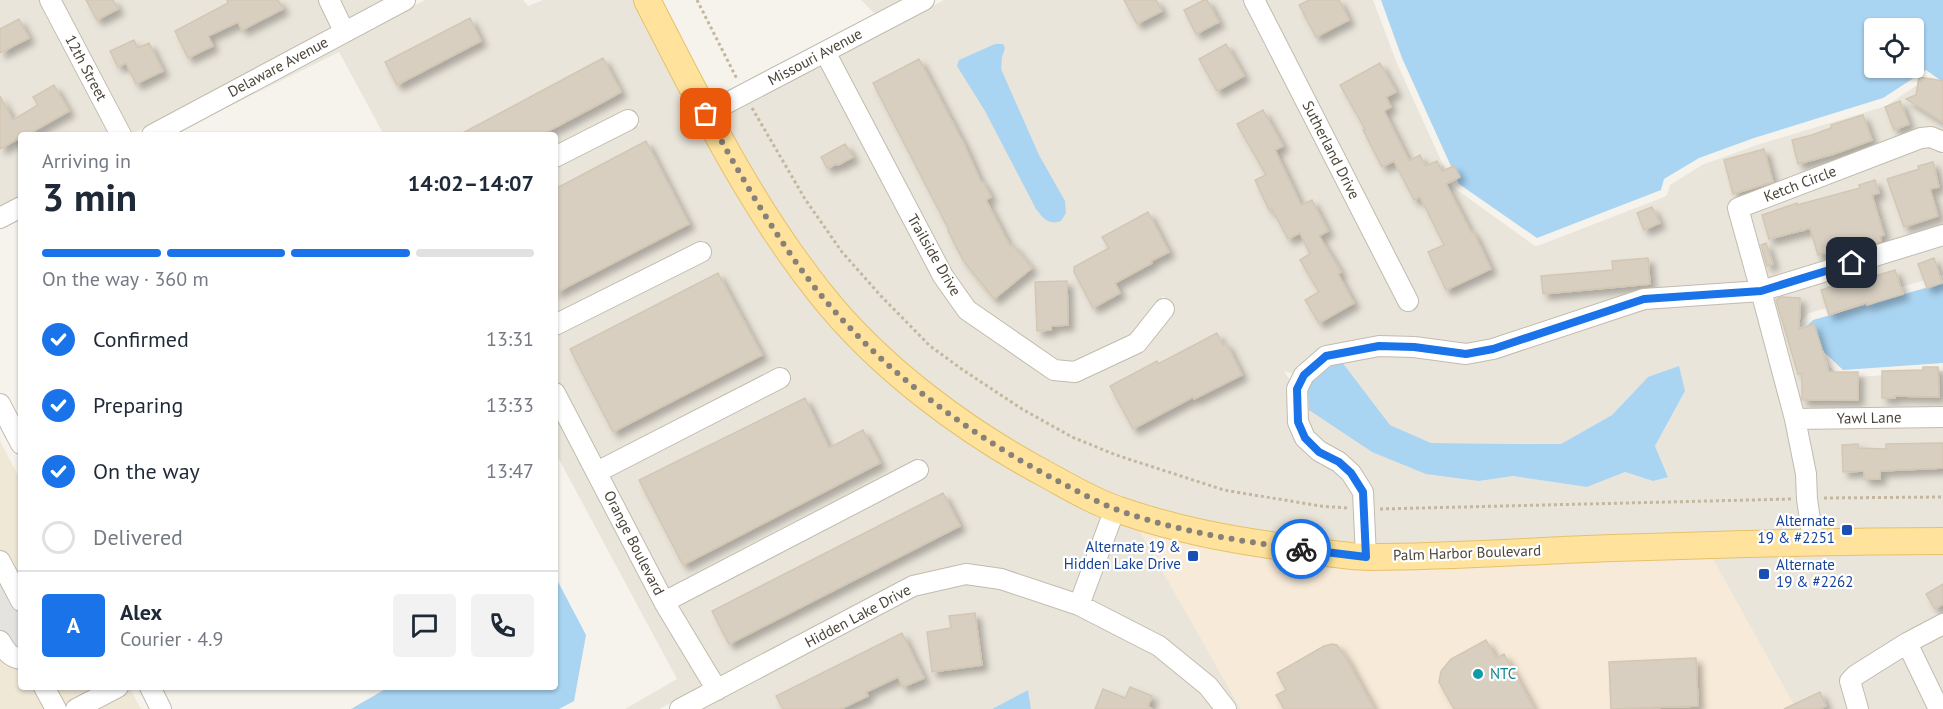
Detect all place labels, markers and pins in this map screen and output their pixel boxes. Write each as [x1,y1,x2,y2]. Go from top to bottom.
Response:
pin [680,88,731,139]
pin [1826,237,1877,288]
place label: Alternate 19 & #2251 [1758,511,1835,547]
marker: Alternate 19 & #2251 [1840,523,1854,537]
place label: Alternate 19 & Hidden Lake Drive [1064,537,1181,573]
marker: Alternate 19 & Hidden Lake Drive [1186,549,1200,563]
place label: Alternate 19 & #2262 [1776,555,1853,591]
marker: Alternate 19 & #2262 [1757,567,1771,581]
place label: NTC [1490,664,1516,683]
marker: NTC [1471,667,1485,681]

